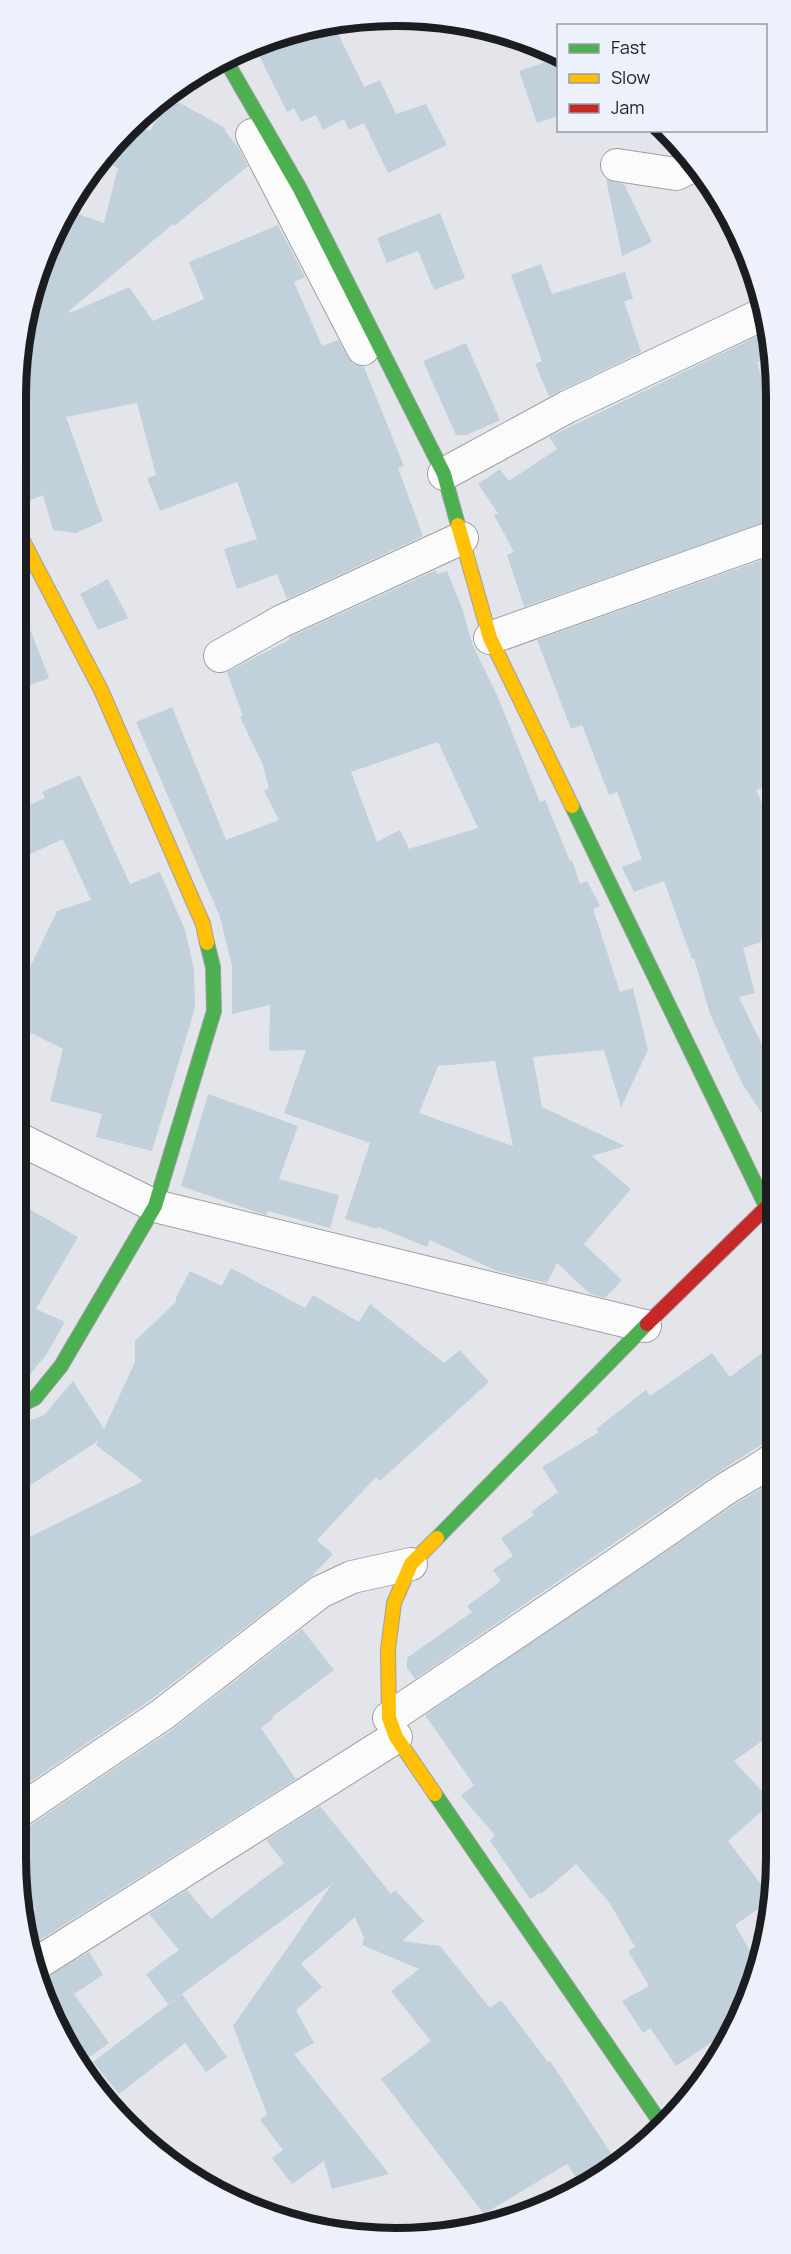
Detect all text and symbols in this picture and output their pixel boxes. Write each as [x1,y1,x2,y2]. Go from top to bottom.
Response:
legend [557,24,767,132]
text: Fast [611,35,646,59]
text: Slow [611,65,651,89]
text: Jam [611,95,645,119]

